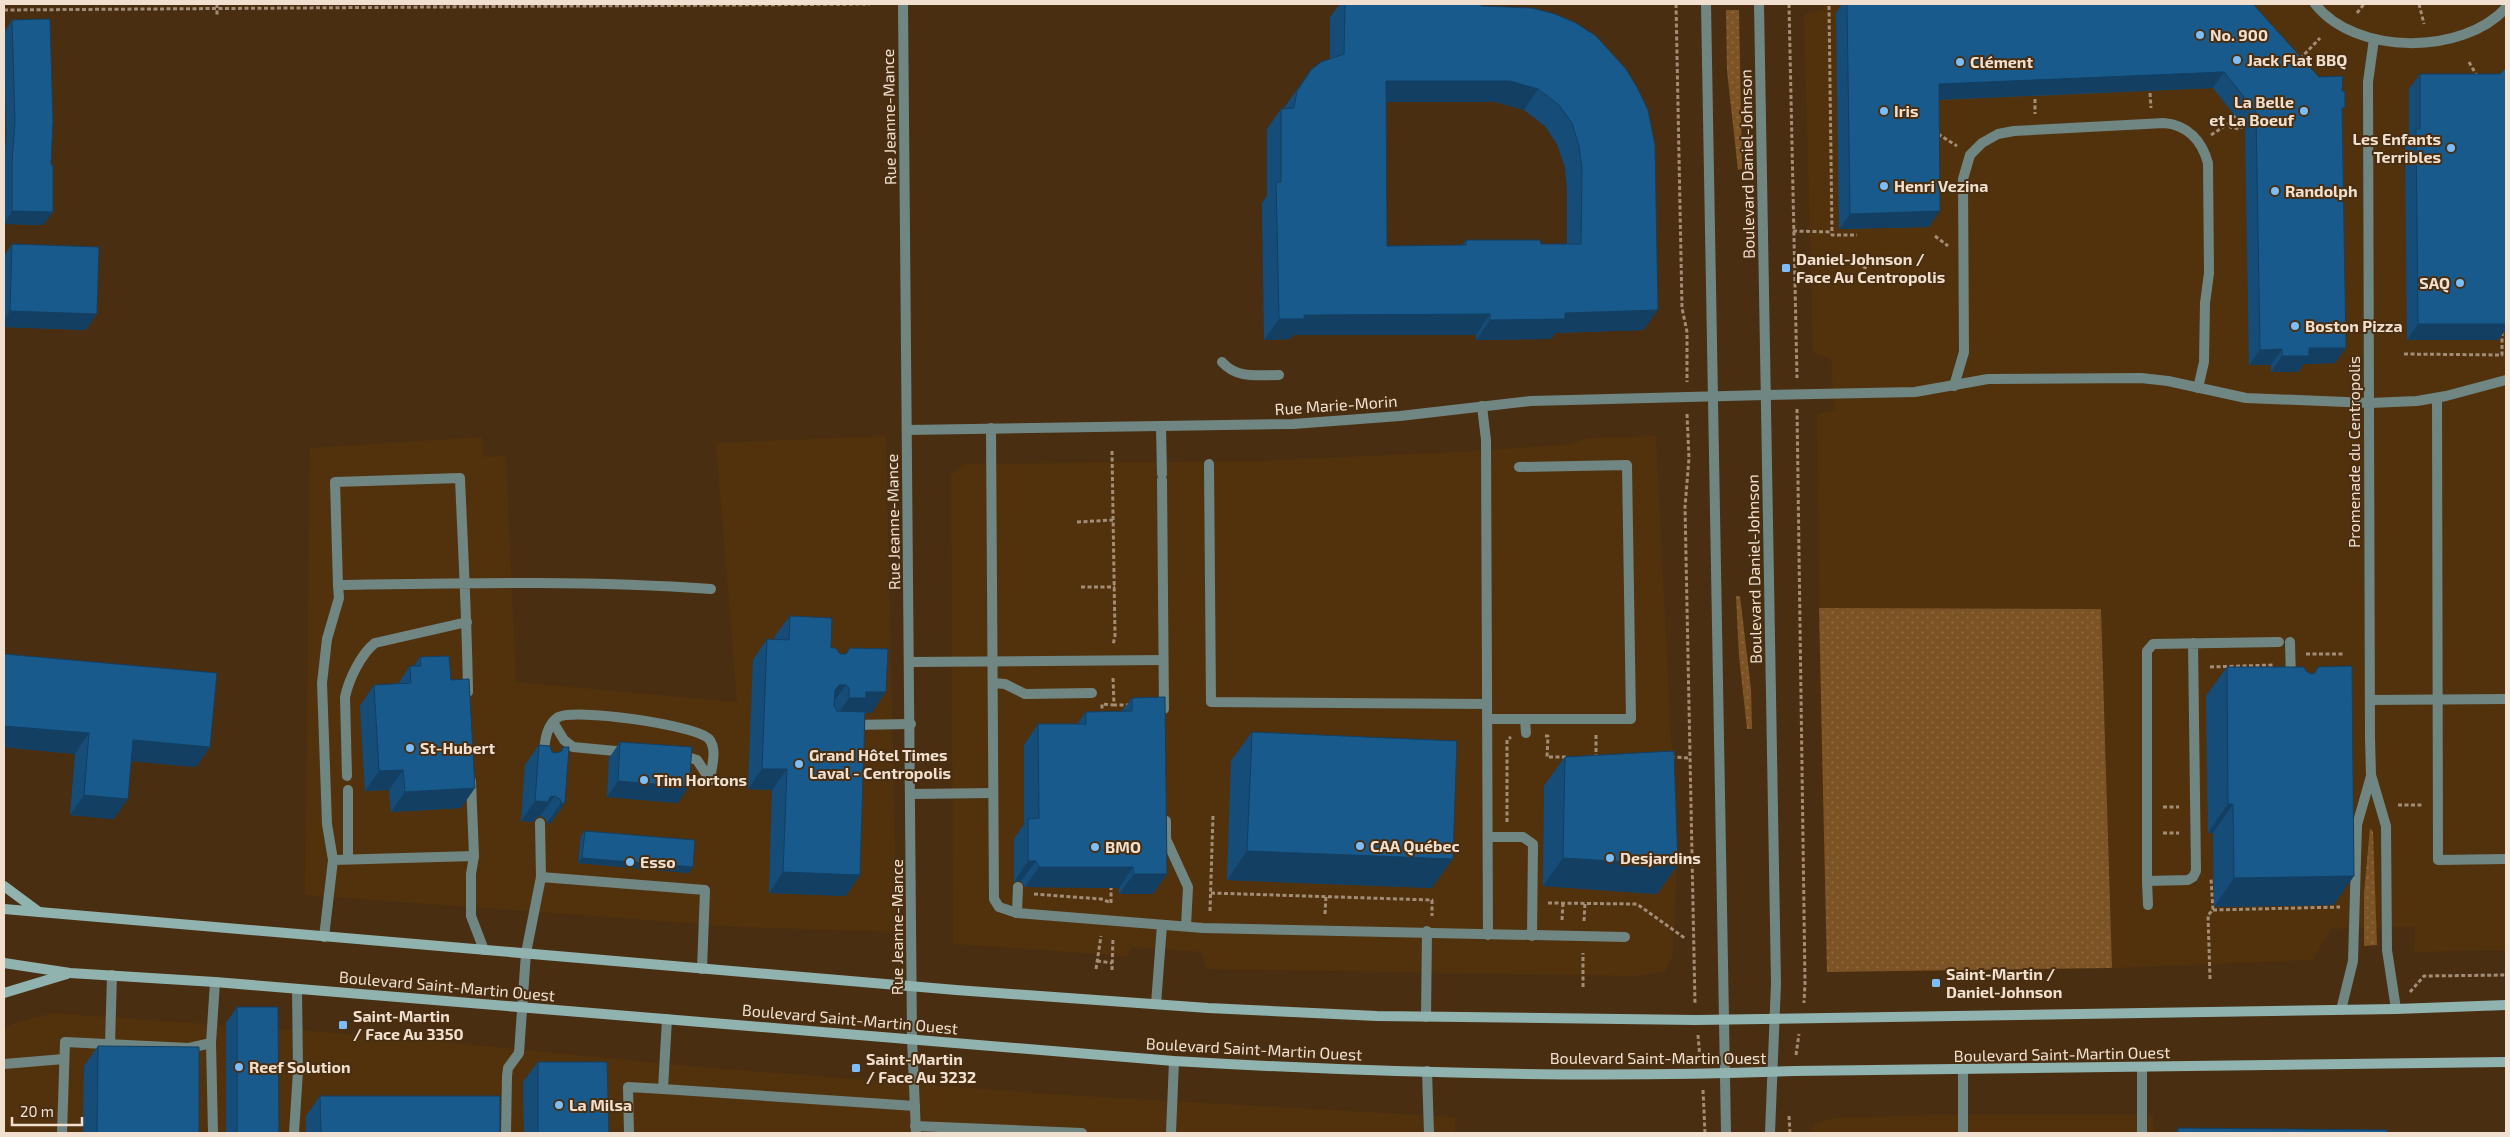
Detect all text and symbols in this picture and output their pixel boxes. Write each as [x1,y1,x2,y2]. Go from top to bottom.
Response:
place label: No. 900 [2210,25,2268,44]
marker: No. 900 [2194,29,2206,41]
street label: Rue Jeanne-Mance [878,49,899,185]
place label: Jack Flat BBQ [2247,50,2347,70]
place label: Clément [1970,52,2033,71]
marker: Jack Flat BBQ [2231,54,2243,66]
marker: Clément [1954,56,1966,68]
street label: Boulevard Daniel-Johnson [1735,69,1758,259]
place label: La Belle et La Boeuf [2209,92,2295,129]
place label: Iris [1894,101,1918,120]
marker: Iris [1878,105,1890,117]
marker: La Belle et La Boeuf [2298,105,2310,117]
place label: Les Enfants Terribles [2352,129,2441,166]
marker: Les Enfants Terribles [2445,142,2457,154]
place label: Henri Vezina [1894,176,1988,195]
marker: Henri Vezina [1878,180,1890,192]
place label: Randolph [2285,181,2358,200]
marker: Randolph [2269,185,2281,197]
place label: Daniel-Johnson / Face Au Centropolis [1796,249,1945,286]
marker: Daniel-Johnson / Face Au Centropolis [1780,262,1792,274]
place label: SAQ [2419,273,2450,293]
marker: SAQ [2454,277,2466,289]
place label: Boston Pizza [2305,316,2403,335]
marker: Boston Pizza [2289,320,2301,332]
street label: Promenade du Centropolis [2344,356,2363,548]
street label: Rue Marie-Morin [1274,391,1398,418]
street label: Rue Jeanne-Mance [882,454,903,590]
street label: Boulevard Daniel-Johnson [1742,474,1765,664]
place label: St-Hubert [420,738,495,757]
marker: St-Hubert [404,742,416,754]
place label: Grand Hôtel Times Laval - Centropolis [809,745,951,782]
marker: Grand Hôtel Times Laval - Centropolis [793,758,805,770]
place label: Tim Hortons [654,770,747,789]
marker: Tim Hortons [638,774,650,786]
place label: CAA Québec [1370,836,1460,856]
place label: BMO [1105,837,1141,856]
marker: CAA Québec [1354,840,1366,852]
marker: BMO [1089,841,1101,853]
place label: Desjardins [1620,848,1701,867]
place label: Esso [640,852,676,871]
marker: Desjardins [1604,852,1616,864]
marker: Esso [624,856,636,868]
street label: Rue Jeanne-Mance [887,859,906,995]
place label: Saint-Martin / Daniel-Johnson [1946,964,2062,1001]
street label: Boulevard Saint-Martin Ouest [338,967,556,1004]
marker: Saint-Martin / Daniel-Johnson [1930,977,1942,989]
street label: Boulevard Saint-Martin Ouest [741,1000,959,1037]
place label: Saint-Martin / Face Au 3350 [353,1006,464,1043]
marker: Saint-Martin / Face Au 3350 [337,1019,349,1031]
street label: Boulevard Saint-Martin Ouest [1145,1033,1363,1064]
street label: Boulevard Saint-Martin Ouest [1954,1042,2170,1065]
street label: Boulevard Saint-Martin Ouest [1550,1048,1766,1067]
place label: Saint-Martin / Face Au 3232 [866,1049,976,1086]
place label: Reef Solution [249,1057,351,1076]
marker: Reef Solution [233,1061,245,1073]
marker: Saint-Martin / Face Au 3232 [850,1062,862,1074]
scale bar [12,1094,82,1126]
place label: La Milsa [569,1095,632,1114]
marker: La Milsa [553,1099,565,1111]
text: 20 m [20,1102,54,1120]

